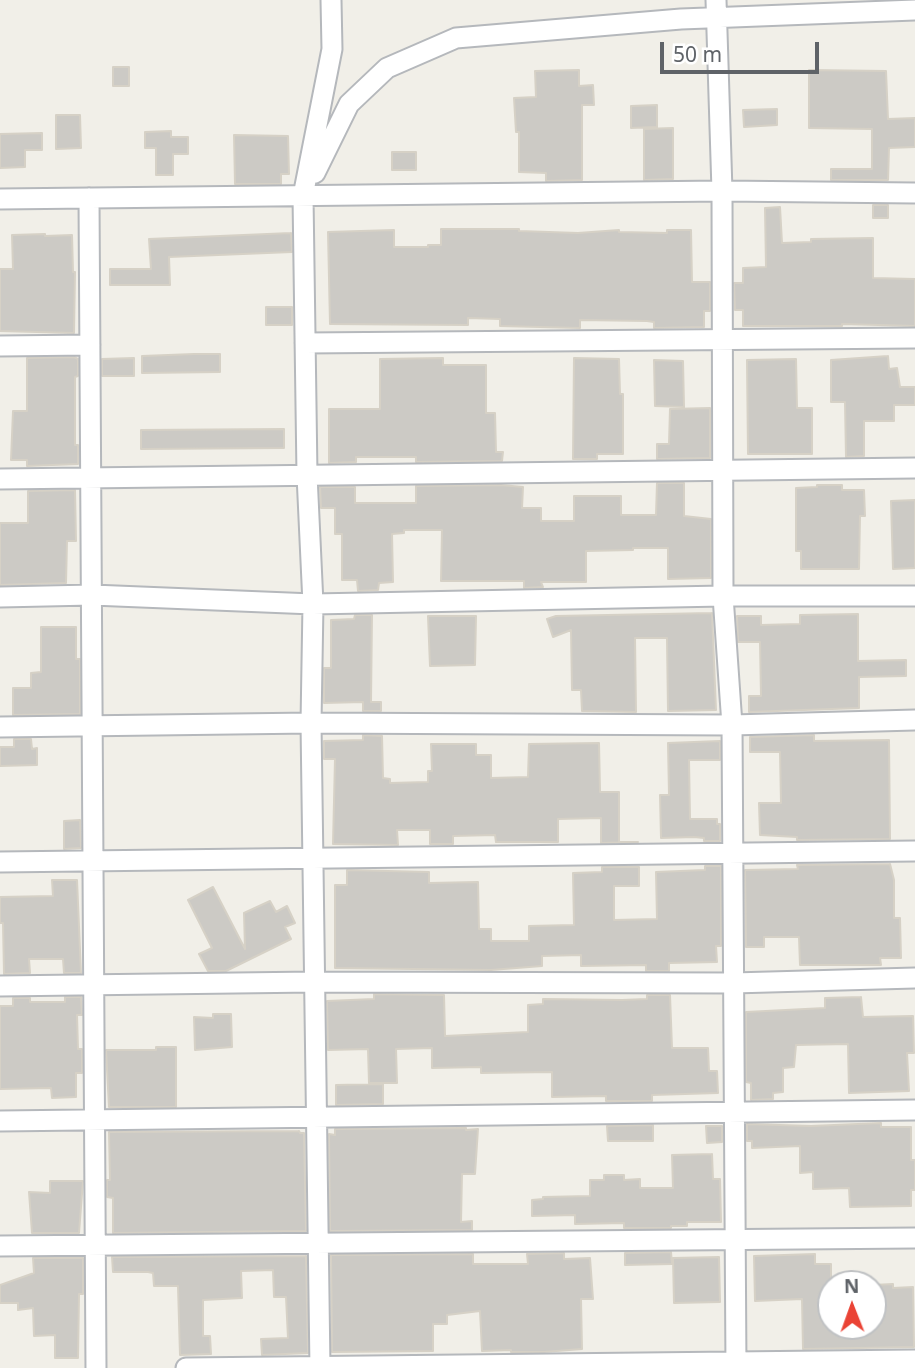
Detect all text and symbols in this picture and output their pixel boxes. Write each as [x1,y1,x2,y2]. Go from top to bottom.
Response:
scale bar [663,28,822,72]
text: 50 m [673,40,722,68]
north arrow [817,1270,887,1340]
text: N [844,1273,860,1299]

